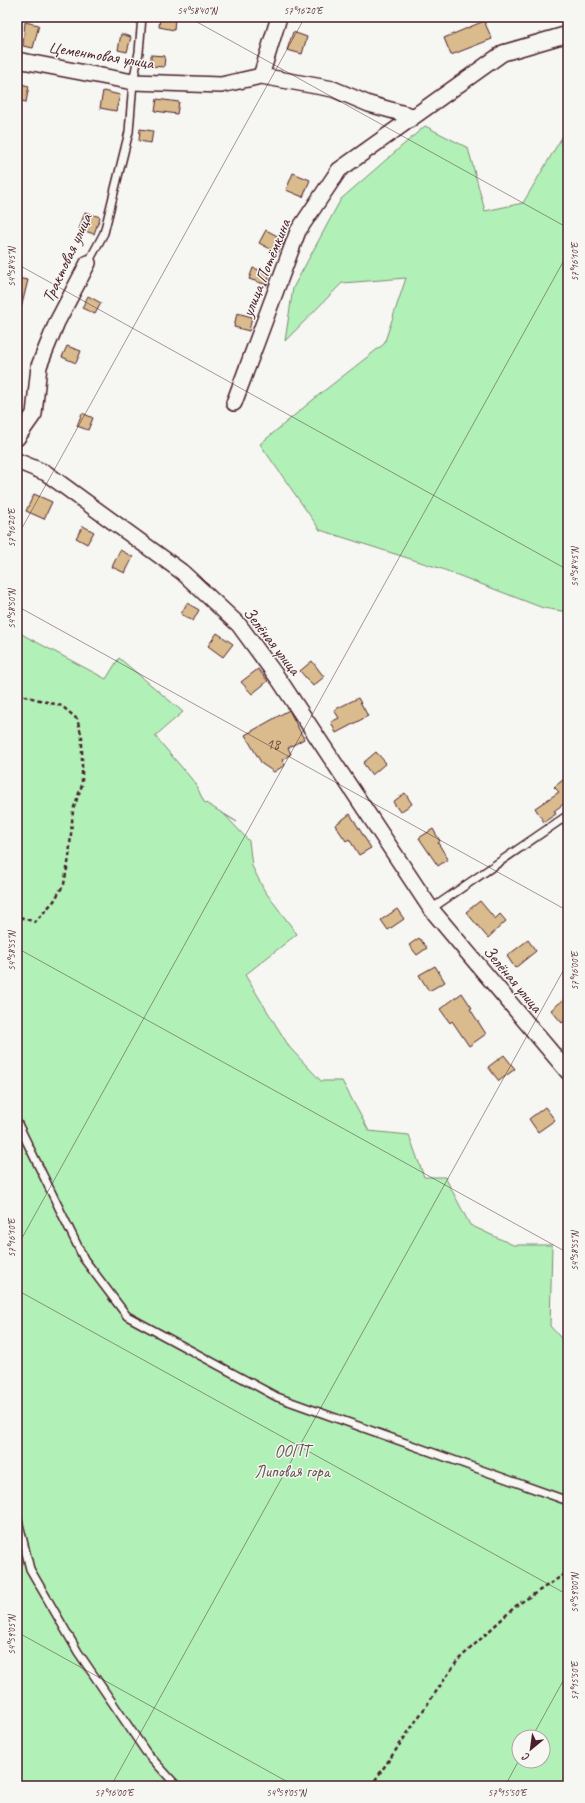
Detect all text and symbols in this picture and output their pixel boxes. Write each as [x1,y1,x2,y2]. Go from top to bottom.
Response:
text: 54°58'40"N [177,4,219,17]
text: 57°16'20"E [284,4,324,17]
street label: Цементовая улица [47,36,156,74]
street label: Трактовая улица [37,209,97,306]
street label: улица Потёмкина [237,215,296,321]
text: 57°16'10"E [568,241,581,281]
text: 54°58'45"N [5,245,18,287]
text: 57°16'20"E [5,507,18,547]
text: 54°58'45"N [568,545,581,587]
text: 54°58'50"N [5,587,18,629]
street label: Зелёная улица [239,603,306,680]
house number: 18 [266,735,281,754]
text: 54°58'55"N [5,929,18,971]
street label: Зелёная улица [479,941,548,1018]
text: 57°16'00"E [568,950,581,990]
text: 57°16'10"E [5,1217,18,1257]
text: 54°58'55"N [568,1229,581,1271]
park label: ООПТ Липовая гора [254,1441,332,1482]
text: 54°59'00"N [568,1571,581,1613]
text: 54°59'05"N [5,1613,18,1655]
text: 57°15'50"E [568,1660,581,1700]
north arrow [511,1729,551,1769]
text: С [519,1750,532,1765]
text: 57°16'00"E [95,1786,135,1799]
text: 54°59'05"N [266,1786,308,1799]
text: 57°15'50"E [488,1786,528,1799]

